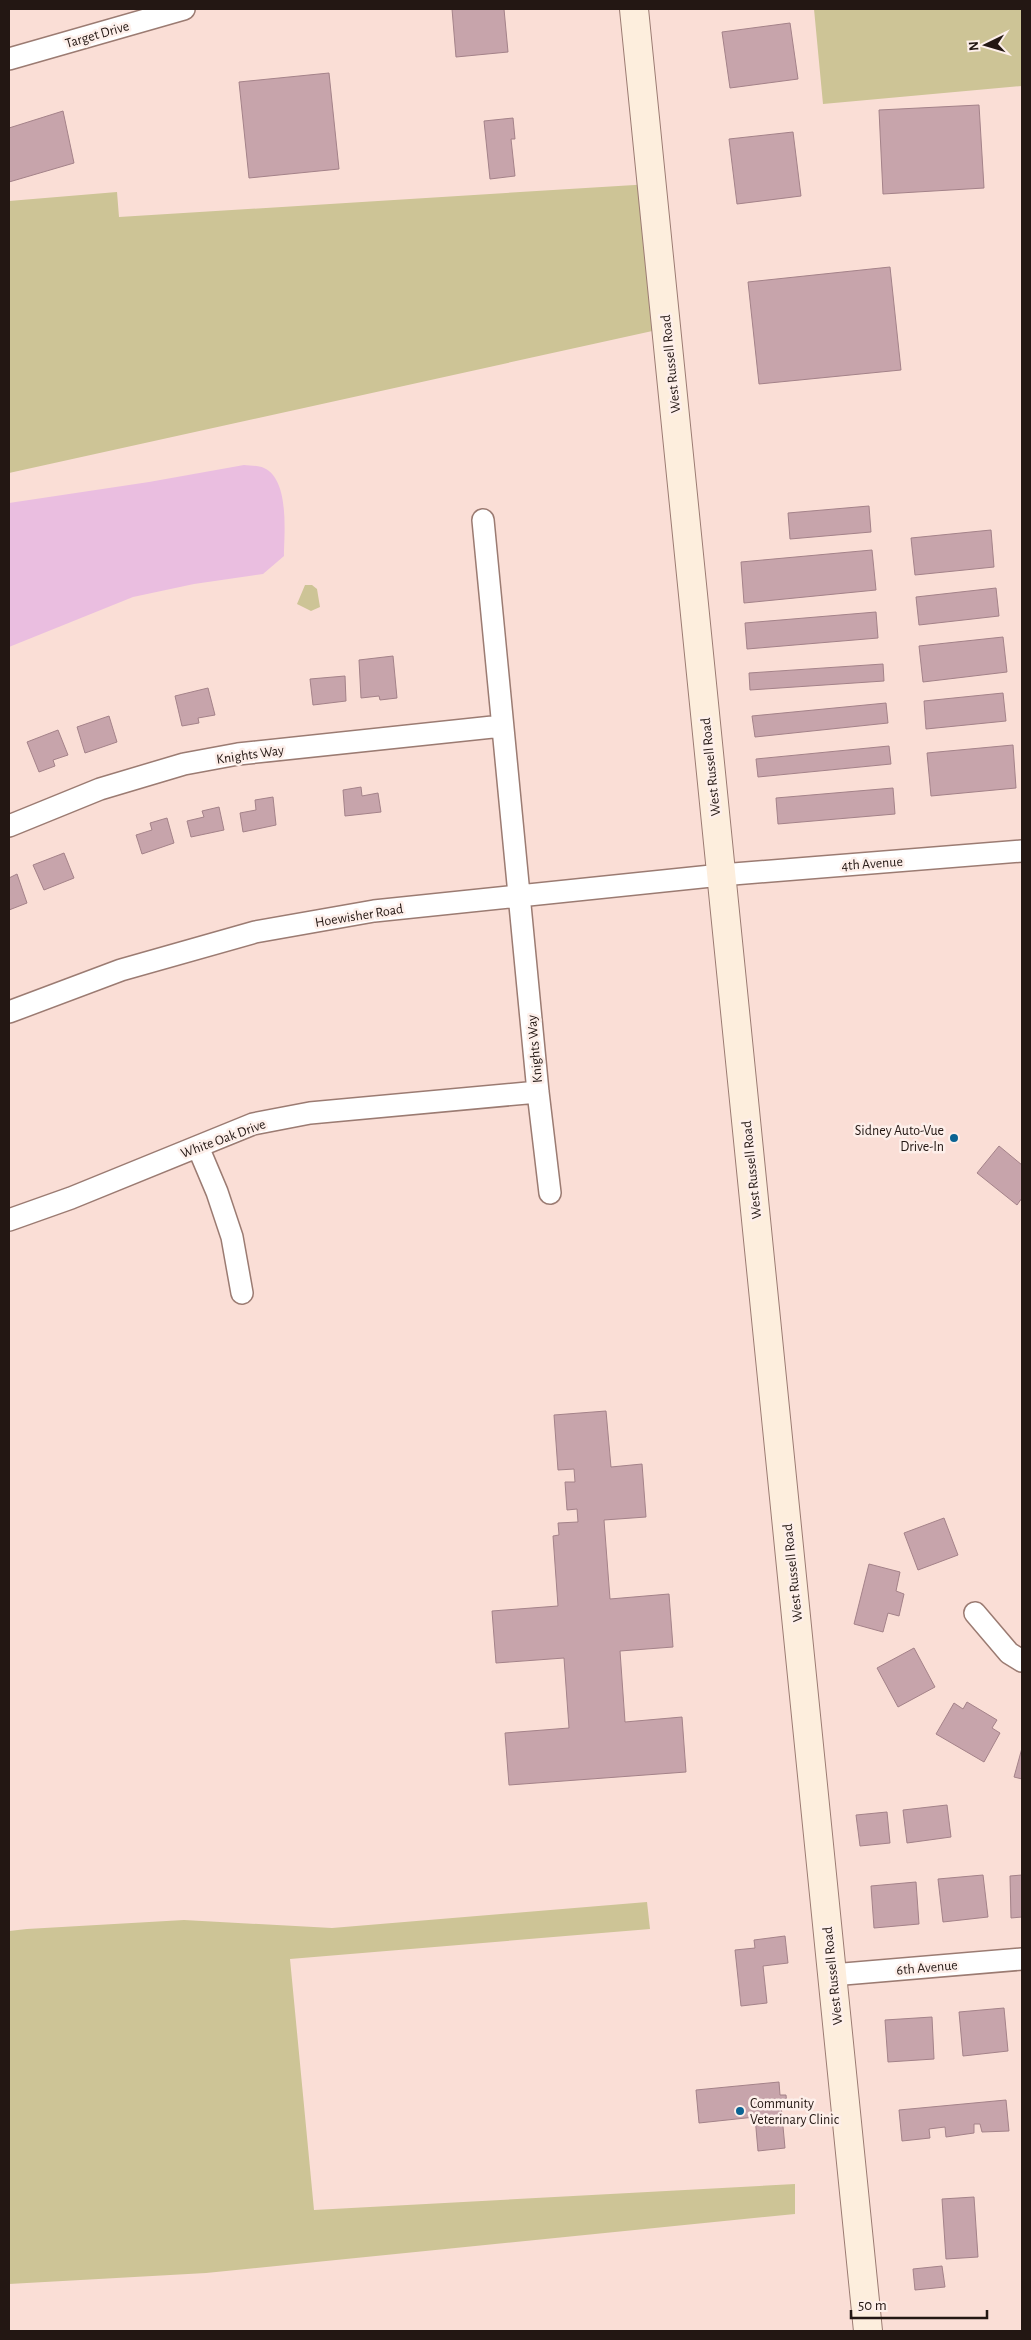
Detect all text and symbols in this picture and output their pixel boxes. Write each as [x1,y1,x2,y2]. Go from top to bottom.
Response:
street label: Target Drive [64,19,131,51]
north arrow [961,20,1011,70]
text: N [967,41,981,52]
street label: West Russell Road [659,314,683,414]
street label: West Russell Road [699,717,723,817]
street label: Knights Way [215,743,285,767]
street label: 4th Avenue [841,855,903,873]
street label: Hoewisher Road [314,902,404,930]
street label: Knights Way [525,1014,545,1083]
street label: White Oak Drive [179,1117,268,1161]
street label: West Russell Road [740,1120,764,1220]
place label: Sidney Auto-Vue Drive-In [855,1124,944,1154]
marker: Sidney Auto-Vue Drive-In [948,1132,960,1144]
street label: West Russell Road [781,1523,805,1623]
street label: West Russell Road [821,1926,845,2026]
street label: 6th Avenue [896,1958,958,1978]
place label: Community Veterinary Clinic [750,2097,840,2127]
marker: Community Veterinary Clinic [734,2105,746,2117]
scale bar [851,2288,987,2320]
text: 50 m [858,2298,887,2313]

